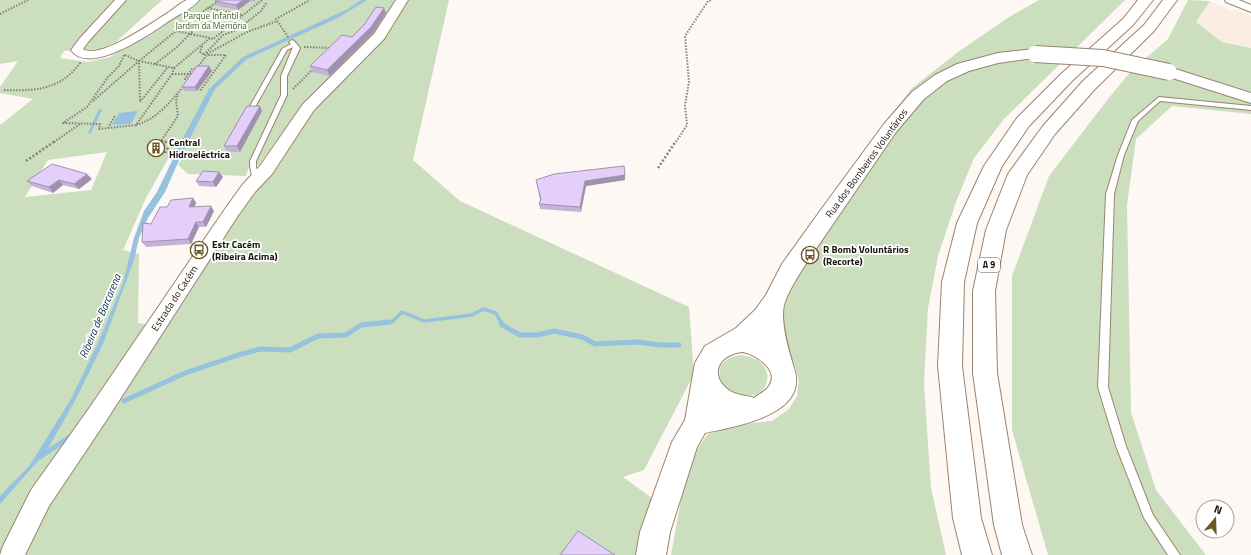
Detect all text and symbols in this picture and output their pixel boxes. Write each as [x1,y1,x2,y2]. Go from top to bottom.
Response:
park label: Parque Infantil Jardim da Memória [175,9,247,32]
street label: Rua dos Bombeiros Voluntários [822,105,911,221]
place label: Central Hidroeléctrica [169,135,230,162]
building icon: Central Hidroeléctrica [146,138,166,158]
place label: Estr Cacém (Ribeira Acima) [212,237,278,264]
bus stop icon: Estr Cacém (Ribeira Acima) [189,240,209,260]
place label: R Bomb Voluntários (Recorte) [823,242,909,269]
bus stop icon: R Bomb Voluntários (Recorte) [800,245,820,265]
road number: A 9 [978,258,1000,272]
street label: Estrada do Cacém [148,262,201,334]
water label: Ribeira de Barcarena [75,271,125,361]
north arrow [1195,499,1235,539]
text: N [1212,501,1224,518]

